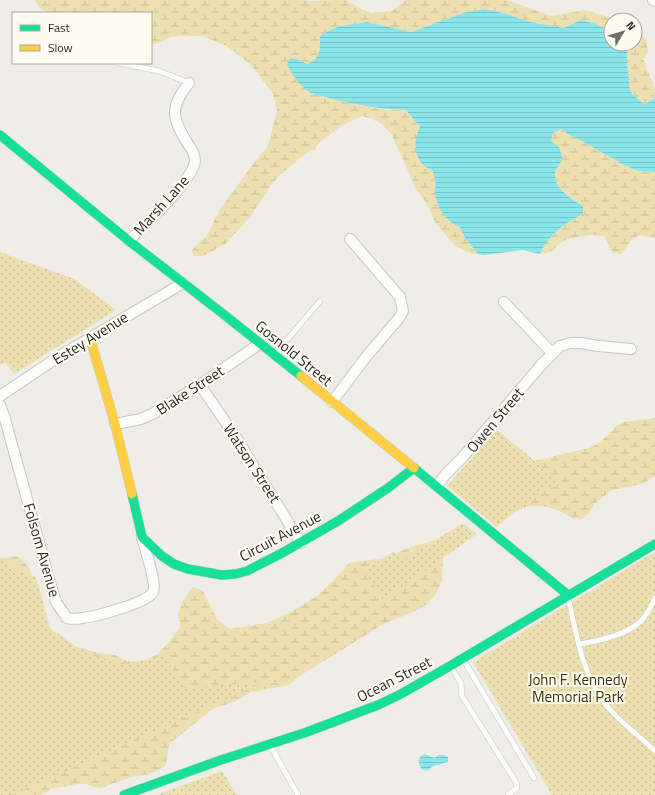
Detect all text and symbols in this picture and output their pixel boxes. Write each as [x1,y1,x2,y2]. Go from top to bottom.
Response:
legend [12,12,152,64]
north arrow [603,12,643,52]
text: Fast [48,18,71,37]
text: N [622,18,640,34]
text: Slow [48,38,73,57]
street label: Marsh Lane [128,170,194,240]
street label: Estey Avenue [48,306,132,370]
street label: Gosnold Street [250,315,338,392]
street label: Blake Street [152,359,229,421]
street label: Owen Street [461,382,530,458]
street label: Watson Street [218,419,287,508]
street label: Folsom Avenue [18,500,66,600]
street label: Circuit Avenue [235,505,325,567]
street label: Ocean Street [352,650,436,708]
park label: John F. Kennedy Memorial Park [528,668,628,708]

